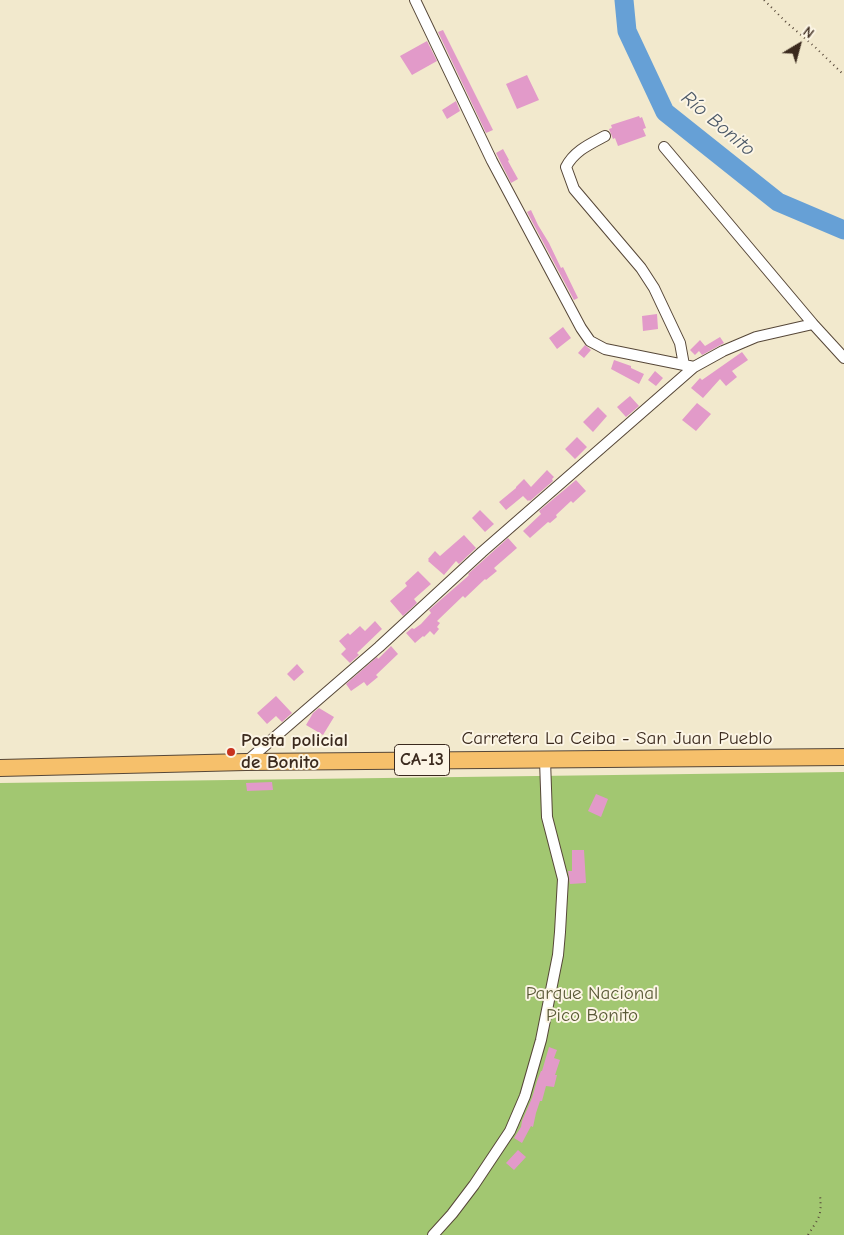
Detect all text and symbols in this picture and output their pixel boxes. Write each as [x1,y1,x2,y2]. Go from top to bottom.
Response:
north arrow [774,20,824,70]
text: N [800,23,817,42]
water label: Río Bonito [676,86,760,162]
street label: Carretera La Ceiba - San Juan Pueblo [461,728,773,750]
place label: Posta policial de Bonito [241,730,348,774]
road number: CA-13 [394,744,450,776]
marker: Posta policial de Bonito [225,746,237,758]
park label: Parque Nacional Pico Bonito [526,983,658,1027]

